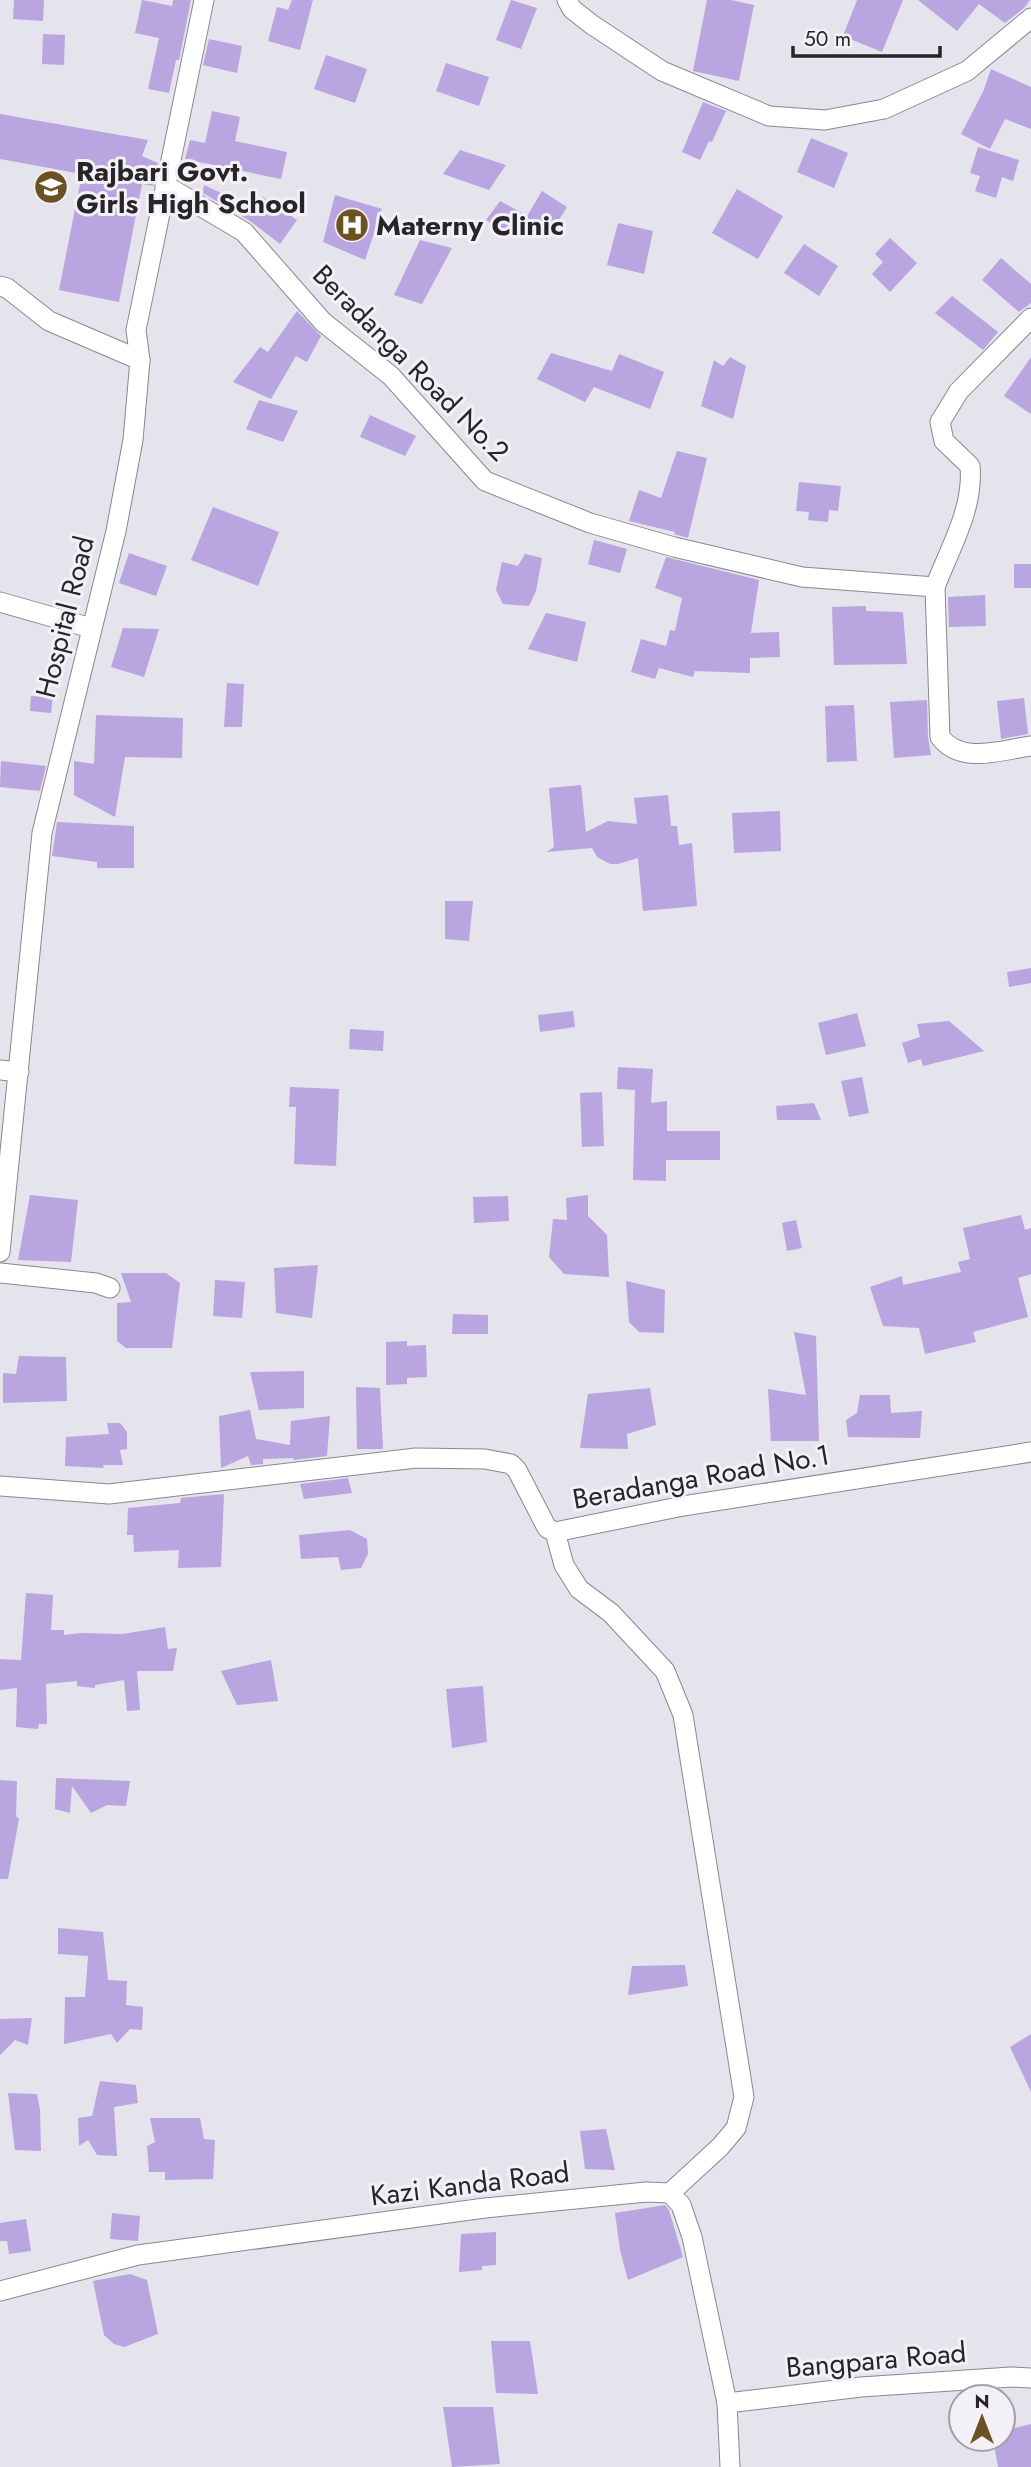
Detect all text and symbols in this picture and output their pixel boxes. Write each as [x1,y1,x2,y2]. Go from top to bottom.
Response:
scale bar [793,14,940,58]
text: 50 m [804,24,851,54]
place label: Rajbari Govt. Girls High School [76,151,306,224]
school or university icon: Rajbari Govt. Girls High School [32,168,70,206]
place label: Materny Clinic [376,205,564,246]
hospital icon: Materny Clinic [333,206,371,244]
street label: Beradanga Road No.2 [303,255,519,471]
street label: Hospital Road [25,532,105,702]
street label: Beradanga Road No.1 [569,1434,833,1520]
street label: Kazi Kanda Road [368,2151,572,2217]
street label: Bangpara Road [784,2332,968,2388]
north arrow [947,2383,1017,2453]
text: N [974,2388,990,2415]

